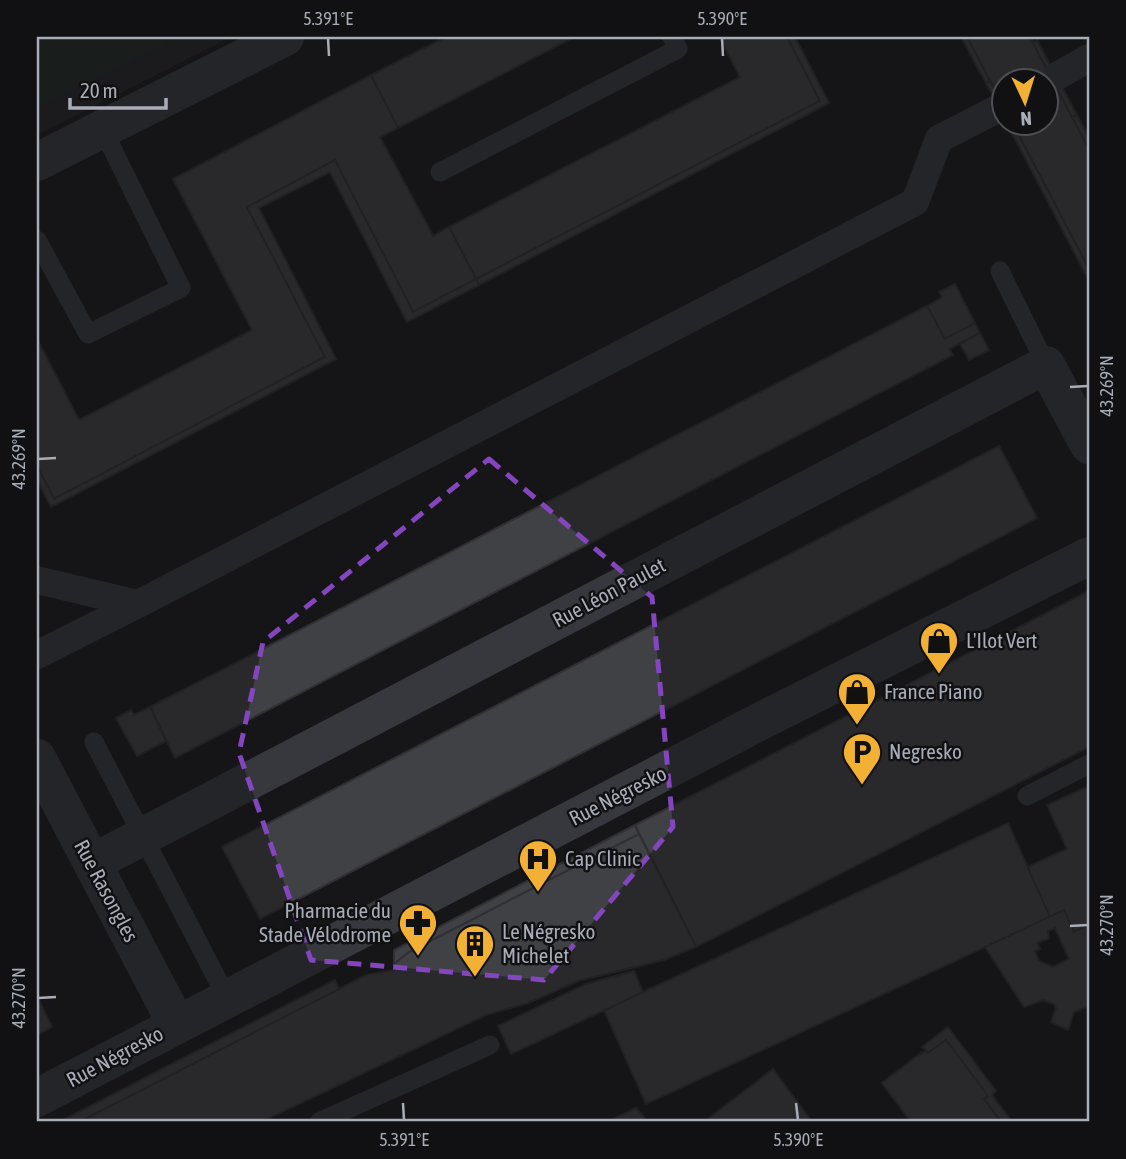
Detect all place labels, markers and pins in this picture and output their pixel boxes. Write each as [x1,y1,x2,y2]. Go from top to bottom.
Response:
shop icon: L'Ilot Vert [918,620,960,675]
place label: L'Ilot Vert [966,628,1037,652]
shop icon: France Piano [836,671,878,726]
place label: France Piano [884,679,982,703]
parking icon: Negresko [841,731,883,786]
place label: Negresko [889,739,962,763]
hospital icon: Cap Clinic [517,838,559,893]
place label: Cap Clinic [565,846,640,870]
place label: Pharmacie du Stade Vélodrome [259,898,391,946]
pharmacy icon: Pharmacie du Stade Vélodrome [397,902,439,957]
place label: Le Négresko Michelet [502,919,595,967]
building icon: Le Négresko Michelet [454,923,496,978]

